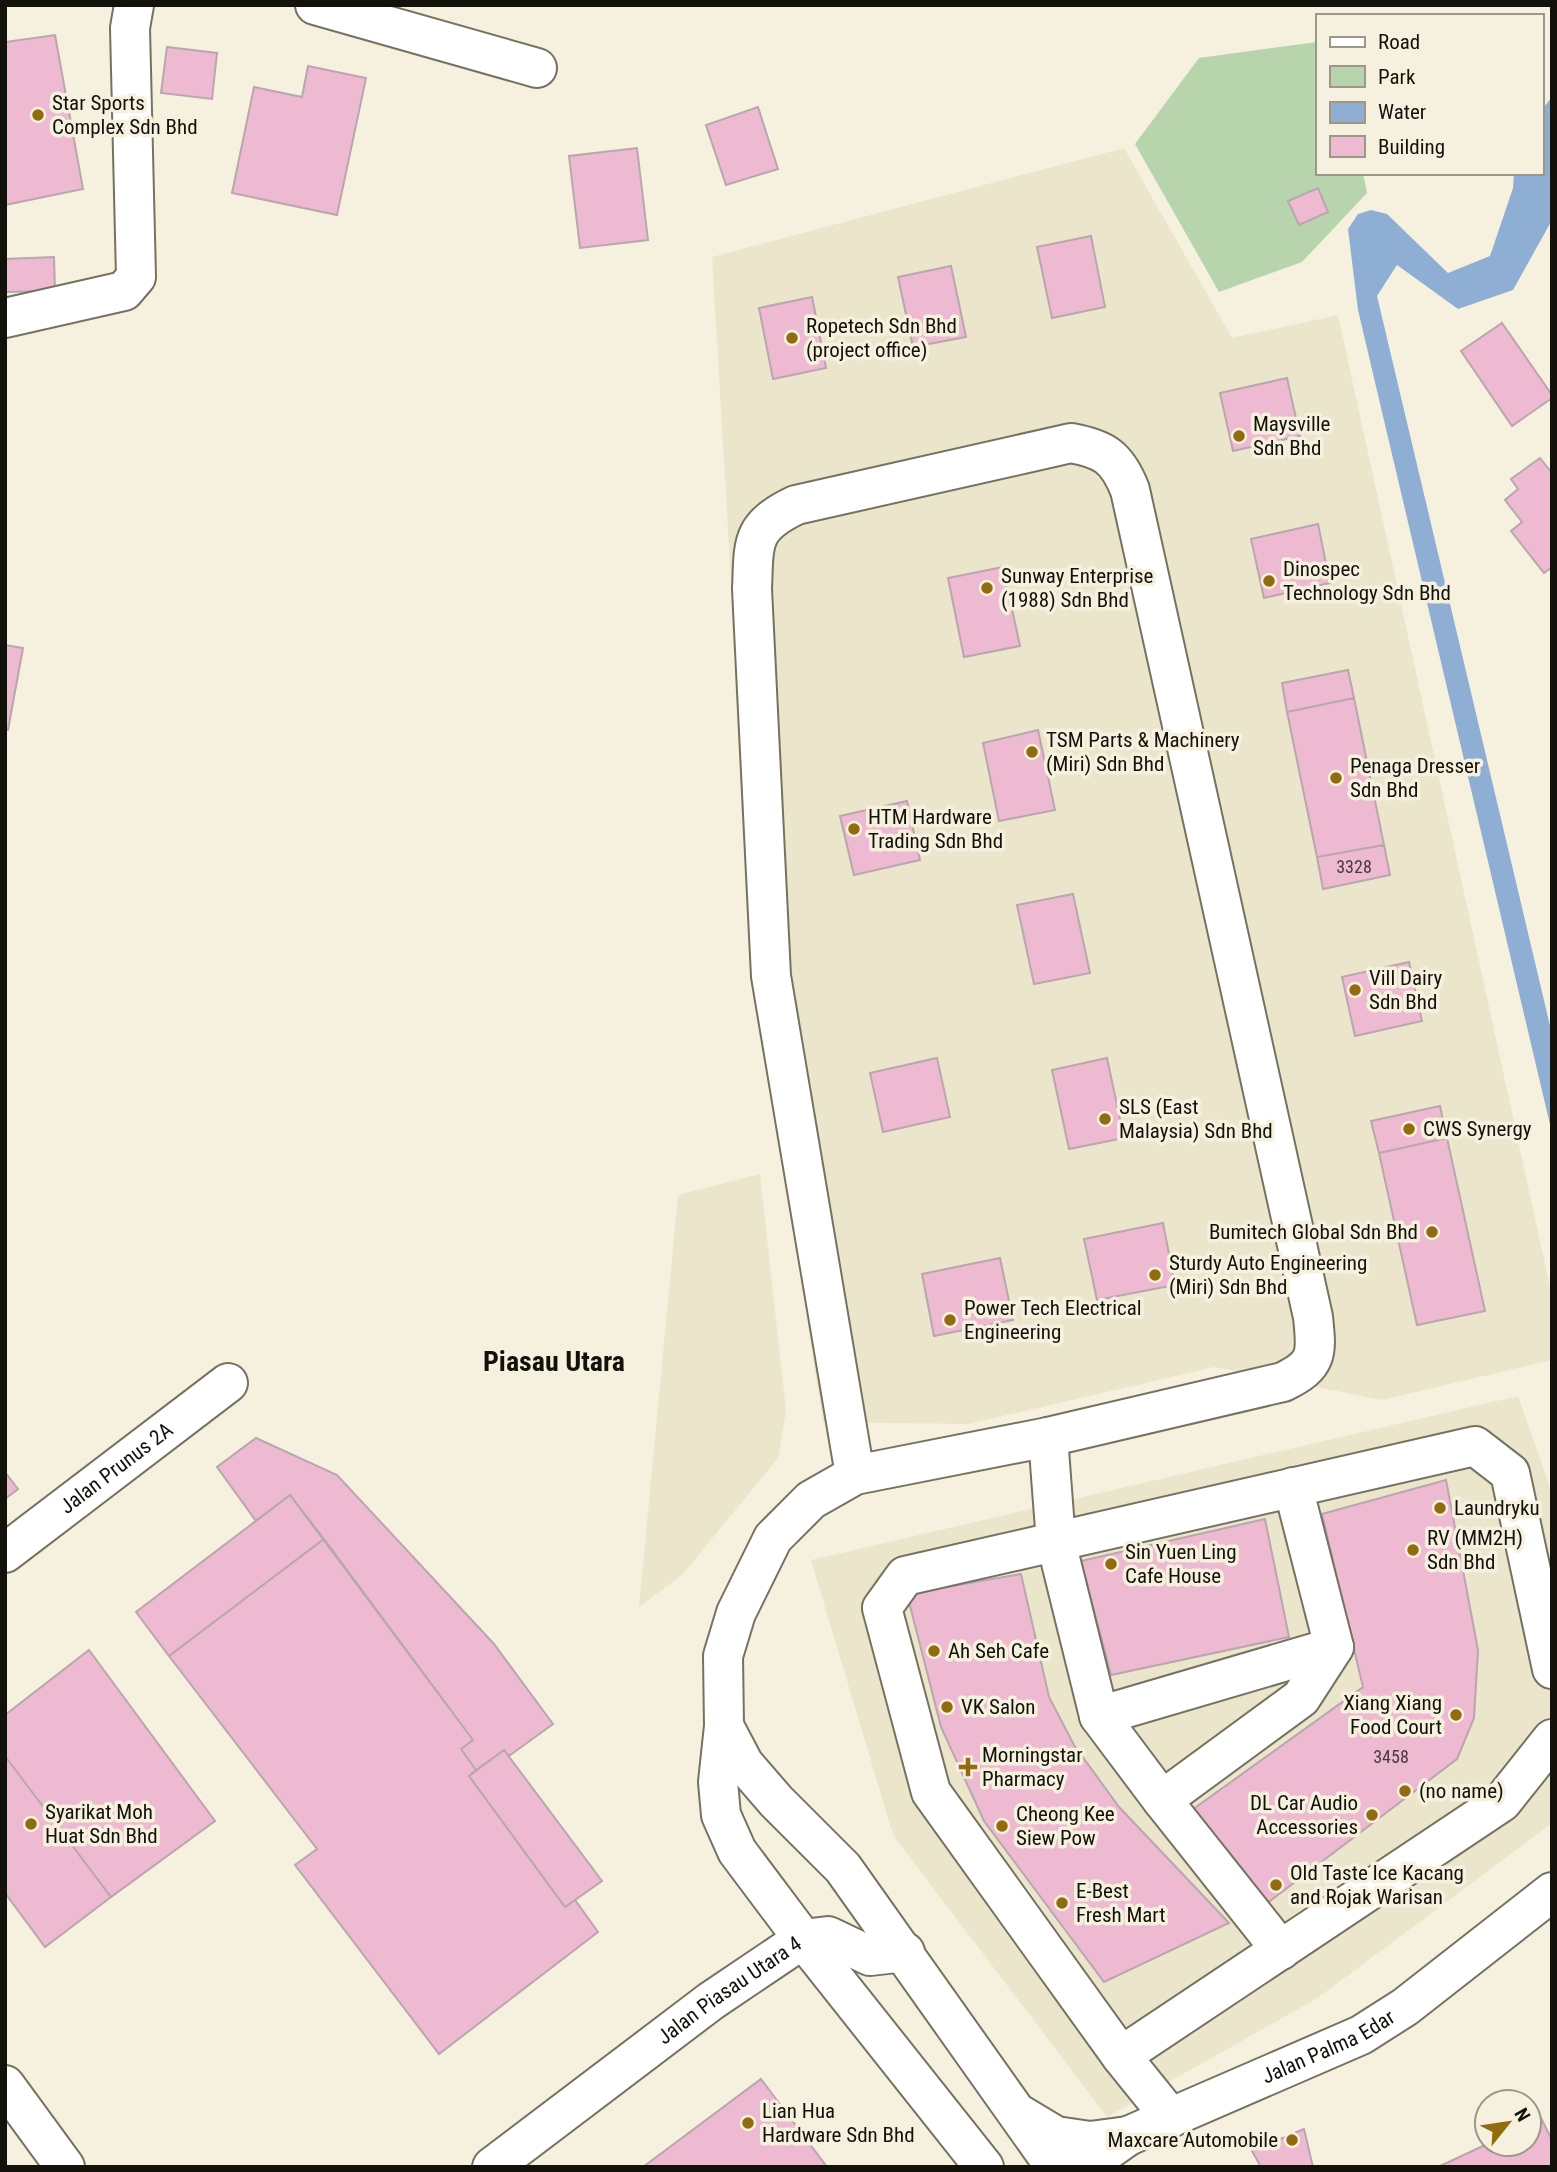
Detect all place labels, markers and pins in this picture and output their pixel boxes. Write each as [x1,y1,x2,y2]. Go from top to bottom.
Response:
place label: Star Sports Complex Sdn Bhd [52,91,198,139]
marker: Star Sports Complex Sdn Bhd [30,107,46,123]
place label: Ropetech Sdn Bhd (project office) [806,314,957,362]
marker: Ropetech Sdn Bhd (project office) [784,330,800,346]
place label: Maysville Sdn Bhd [1253,412,1331,460]
marker: Maysville Sdn Bhd [1231,428,1247,444]
place label: Dinospec Technology Sdn Bhd [1283,557,1451,605]
place label: Sunway Enterprise (1988) Sdn Bhd [1001,564,1154,612]
marker: Dinospec Technology Sdn Bhd [1261,573,1277,589]
marker: Sunway Enterprise (1988) Sdn Bhd [979,580,995,596]
place label: TSM Parts & Machinery (Miri) Sdn Bhd [1046,728,1240,776]
marker: TSM Parts & Machinery (Miri) Sdn Bhd [1024,744,1040,760]
place label: Penaga Dresser Sdn Bhd [1350,754,1480,802]
marker: Penaga Dresser Sdn Bhd [1328,770,1344,786]
place label: HTM Hardware Trading Sdn Bhd [868,805,1003,853]
marker: HTM Hardware Trading Sdn Bhd [846,821,862,837]
place label: Vill Dairy Sdn Bhd [1369,966,1442,1014]
marker: Vill Dairy Sdn Bhd [1347,982,1363,998]
place label: SLS (East Malaysia) Sdn Bhd [1119,1095,1273,1143]
marker: SLS (East Malaysia) Sdn Bhd [1097,1111,1113,1127]
place label: CWS Synergy [1423,1117,1532,1141]
marker: CWS Synergy [1401,1121,1417,1137]
place label: Bumitech Global Sdn Bhd [1209,1220,1418,1244]
marker: Bumitech Global Sdn Bhd [1424,1224,1440,1240]
place label: Sturdy Auto Engineering (Miri) Sdn Bhd [1169,1251,1367,1299]
marker: Sturdy Auto Engineering (Miri) Sdn Bhd [1147,1267,1163,1283]
place label: Power Tech Electrical Engineering [964,1296,1142,1344]
marker: Power Tech Electrical Engineering [942,1312,958,1328]
place label: Laundryku [1454,1496,1540,1520]
marker: Laundryku [1432,1500,1448,1516]
place label: RV (MM2H) Sdn Bhd [1427,1526,1523,1574]
place label: Sin Yuen Ling Cafe House [1125,1540,1237,1588]
marker: RV (MM2H) Sdn Bhd [1405,1542,1421,1558]
marker: Sin Yuen Ling Cafe House [1103,1556,1119,1572]
place label: Ah Seh Cafe [948,1639,1049,1663]
marker: Ah Seh Cafe [926,1643,942,1659]
place label: Xiang Xiang Food Court [1343,1691,1442,1739]
place label: VK Salon [961,1695,1036,1719]
marker: VK Salon [939,1699,955,1715]
marker: Xiang Xiang Food Court [1448,1707,1464,1723]
place label: Morningstar Pharmacy [982,1743,1083,1791]
marker: Morningstar Pharmacy [960,1759,976,1775]
place label: (no name) [1419,1779,1504,1803]
marker: (no name) [1397,1783,1413,1799]
place label: DL Car Audio Accessories [1250,1791,1358,1839]
place label: Syarikat Moh Huat Sdn Bhd [45,1800,158,1848]
place label: Cheong Kee Siew Pow [1016,1802,1115,1850]
marker: DL Car Audio Accessories [1364,1807,1380,1823]
marker: Syarikat Moh Huat Sdn Bhd [23,1816,39,1832]
marker: Cheong Kee Siew Pow [994,1818,1010,1834]
place label: Old Taste Ice Kacang and Rojak Warisan [1290,1861,1464,1909]
marker: Old Taste Ice Kacang and Rojak Warisan [1268,1877,1284,1893]
place label: E-Best Fresh Mart [1076,1879,1165,1927]
marker: E-Best Fresh Mart [1054,1895,1070,1911]
place label: Lian Hua Hardware Sdn Bhd [762,2099,915,2147]
marker: Lian Hua Hardware Sdn Bhd [740,2115,756,2131]
place label: Maxcare Automobile [1108,2128,1278,2152]
marker: Maxcare Automobile [1284,2132,1300,2148]

